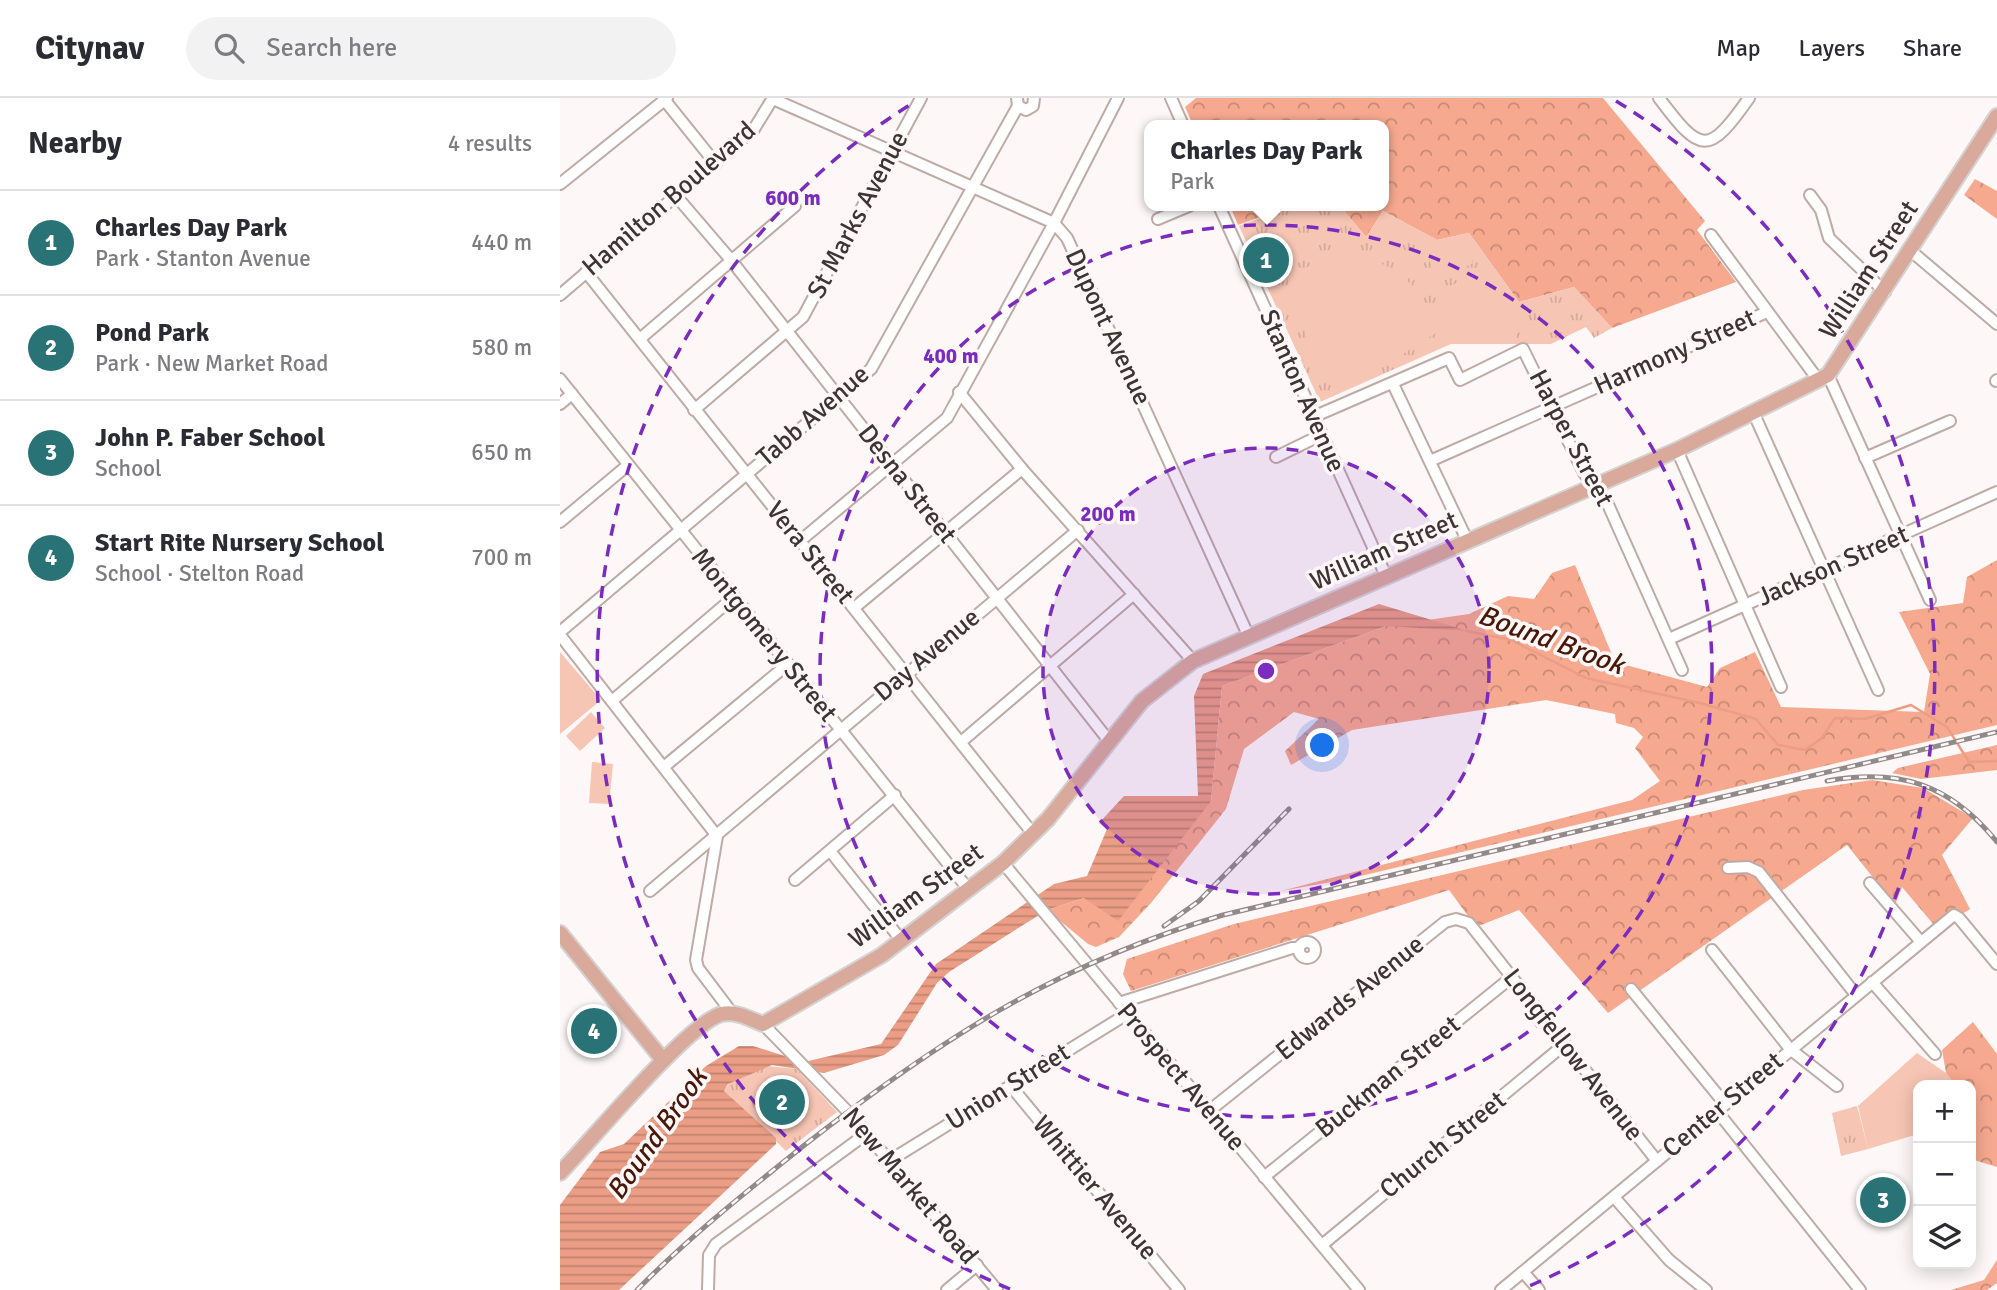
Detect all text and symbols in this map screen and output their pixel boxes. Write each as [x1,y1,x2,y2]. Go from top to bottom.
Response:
search box [186,17,676,80]
text: Citynav [35,28,144,69]
icon: search [210,29,248,67]
text: Search here [266,32,397,64]
text: Map [1716,33,1761,63]
text: Layers [1799,33,1865,63]
text: Share [1903,33,1962,63]
street label: Hamilton Boulevard [576,115,762,283]
popup [1144,120,1389,211]
text: Nearby [28,125,122,162]
street label: St Marks Avenue [801,126,915,304]
text: 4 results [448,129,532,158]
text: Charles Day Park [1170,135,1363,167]
text: Park [1170,167,1215,196]
text: 600 m [765,185,821,211]
street label: William Street [1812,195,1926,345]
text: Charles Day Park [95,212,287,244]
text: 1 [45,228,57,257]
text: 440 m [471,228,532,257]
pin: 1 [1243,234,1289,286]
text: Park · Stanton Avenue [95,244,311,273]
street label: Dupont Avenue [1058,244,1158,410]
street label: Harmony Street [1589,302,1761,402]
street label: Stanton Avenue [1252,305,1352,477]
text: Pond Park [95,317,209,349]
text: 2 [45,333,57,362]
text: 580 m [471,333,532,362]
text: 400 m [923,343,979,369]
text: Park · New Market Road [95,349,329,378]
street label: Tabb Avenue [750,358,876,474]
street label: Harper Street [1522,364,1620,512]
street label: Desna Street [851,418,963,550]
text: John P. Faber School [95,422,325,454]
text: 3 [45,438,57,467]
text: 650 m [471,438,532,467]
text: School [95,454,162,483]
street label: Vera Street [759,495,861,611]
text: 200 m [1080,501,1136,527]
street label: William Street [1305,504,1463,598]
street label: Jackson Street [1753,518,1913,614]
text: Start Rite Nursery School [95,527,384,559]
street label: Montgomery Street [684,542,844,728]
text: 4 [45,543,57,572]
text: 700 m [471,543,532,572]
text: School · Stelton Road [95,559,304,588]
water label: Bound Brook [1474,598,1631,683]
street label: Day Avenue [867,601,987,709]
centre of rings [1254,659,1278,683]
your location [1305,728,1339,762]
street label: William Street [843,836,989,956]
street label: Edwards Avenue [1269,928,1431,1068]
street label: Longfellow Avenue [1496,963,1650,1147]
street label: Prospect Avenue [1110,996,1252,1158]
pin: 4 [571,1005,617,1057]
street label: Buckman Street [1309,1009,1467,1145]
street label: Union Street [940,1036,1076,1138]
street label: Center Street [1656,1045,1790,1165]
water label: Bound Brook [599,1059,716,1206]
pin: 2 [759,1076,805,1128]
map controls [1913,1080,1976,1269]
button: + [1913,1080,1976,1143]
street label: Church Street [1373,1084,1513,1206]
street label: New Market Road [835,1101,985,1271]
street label: Whittier Avenue [1025,1109,1165,1267]
button: − [1913,1143,1976,1206]
pin: 3 [1860,1174,1906,1226]
button: layers [1913,1206,1976,1269]

